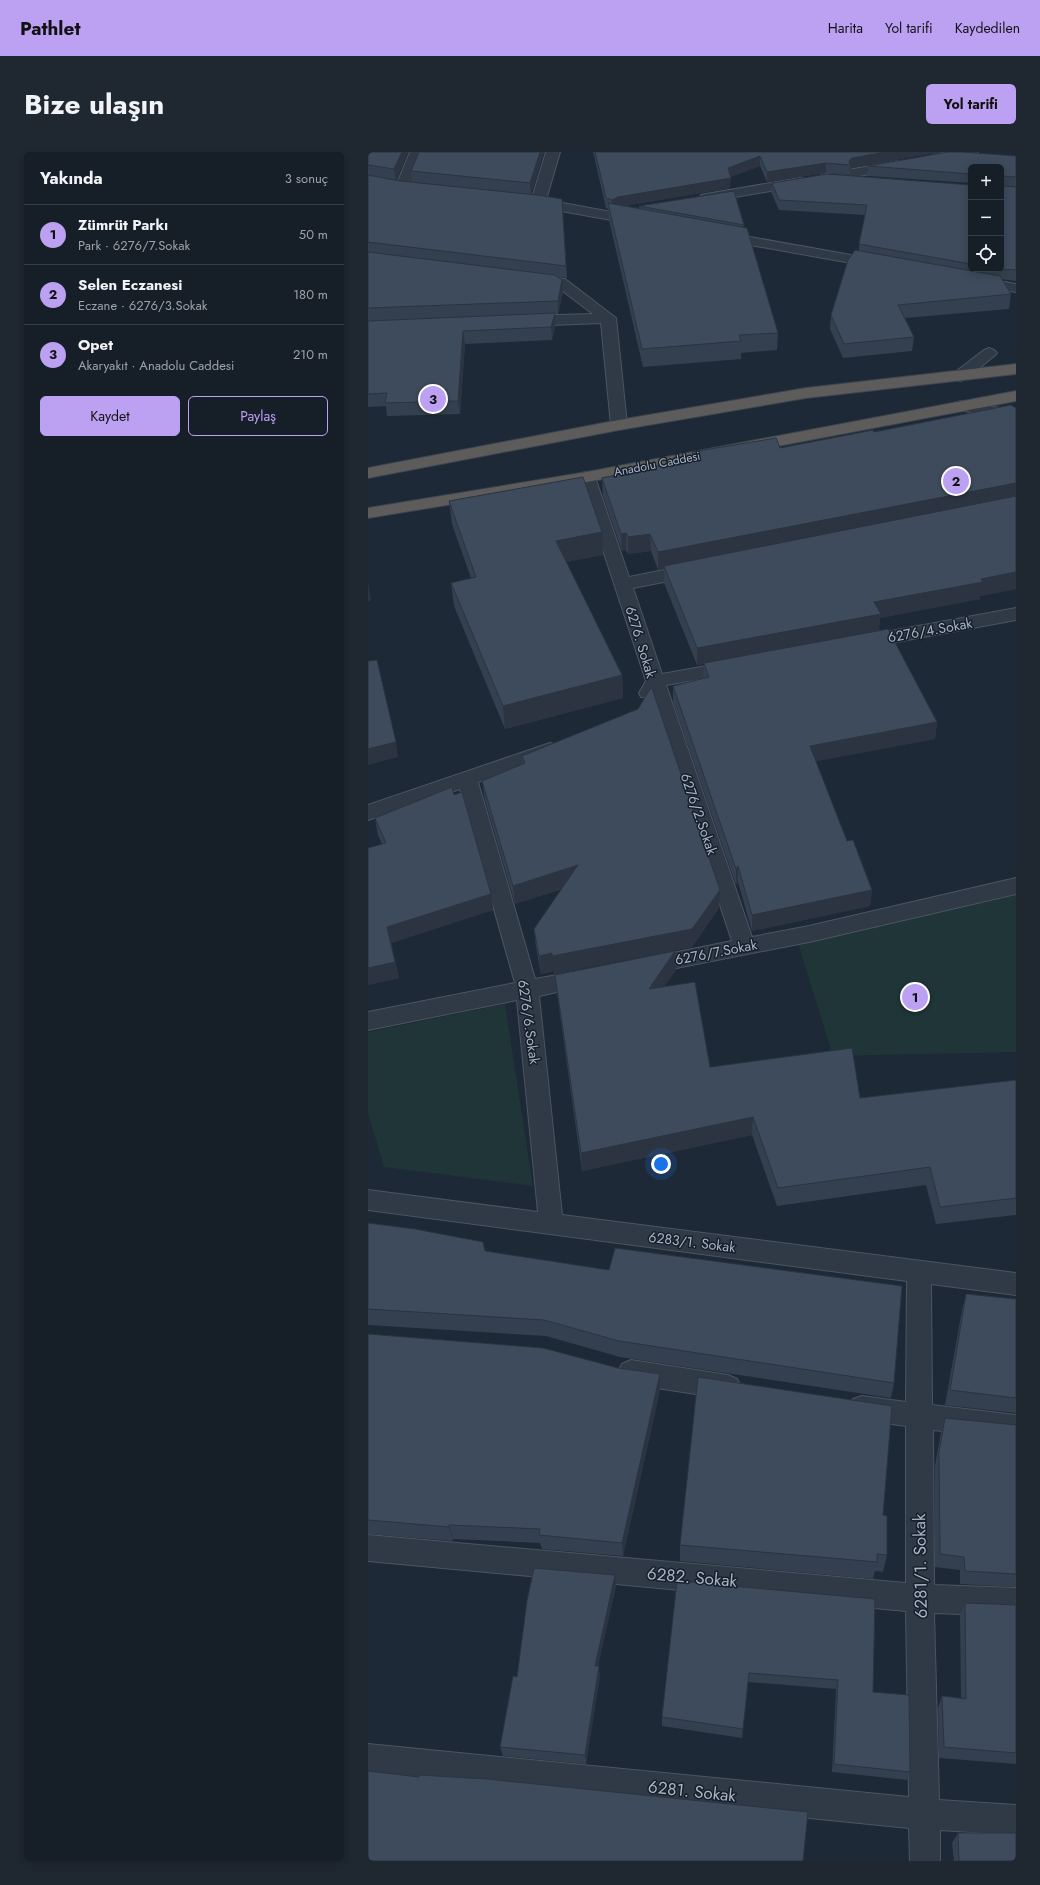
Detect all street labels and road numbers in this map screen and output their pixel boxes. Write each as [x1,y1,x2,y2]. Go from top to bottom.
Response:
street label: Anadolu Caddesi [612,447,702,481]
street label: 6276. Sokak [621,604,662,681]
street label: 6276/4.Sokak [886,613,975,647]
street label: 6276/2.Sokak [676,770,723,858]
street label: 6276/7.Sokak [673,934,760,970]
street label: 6276/6.Sokak [513,978,545,1066]
street label: 6283/1. Sokak [647,1227,737,1257]
street label: 6281/1. Sokak [907,1513,933,1619]
street label: 6282. Sokak [646,1561,739,1593]
street label: 6281. Sokak [647,1774,738,1808]

